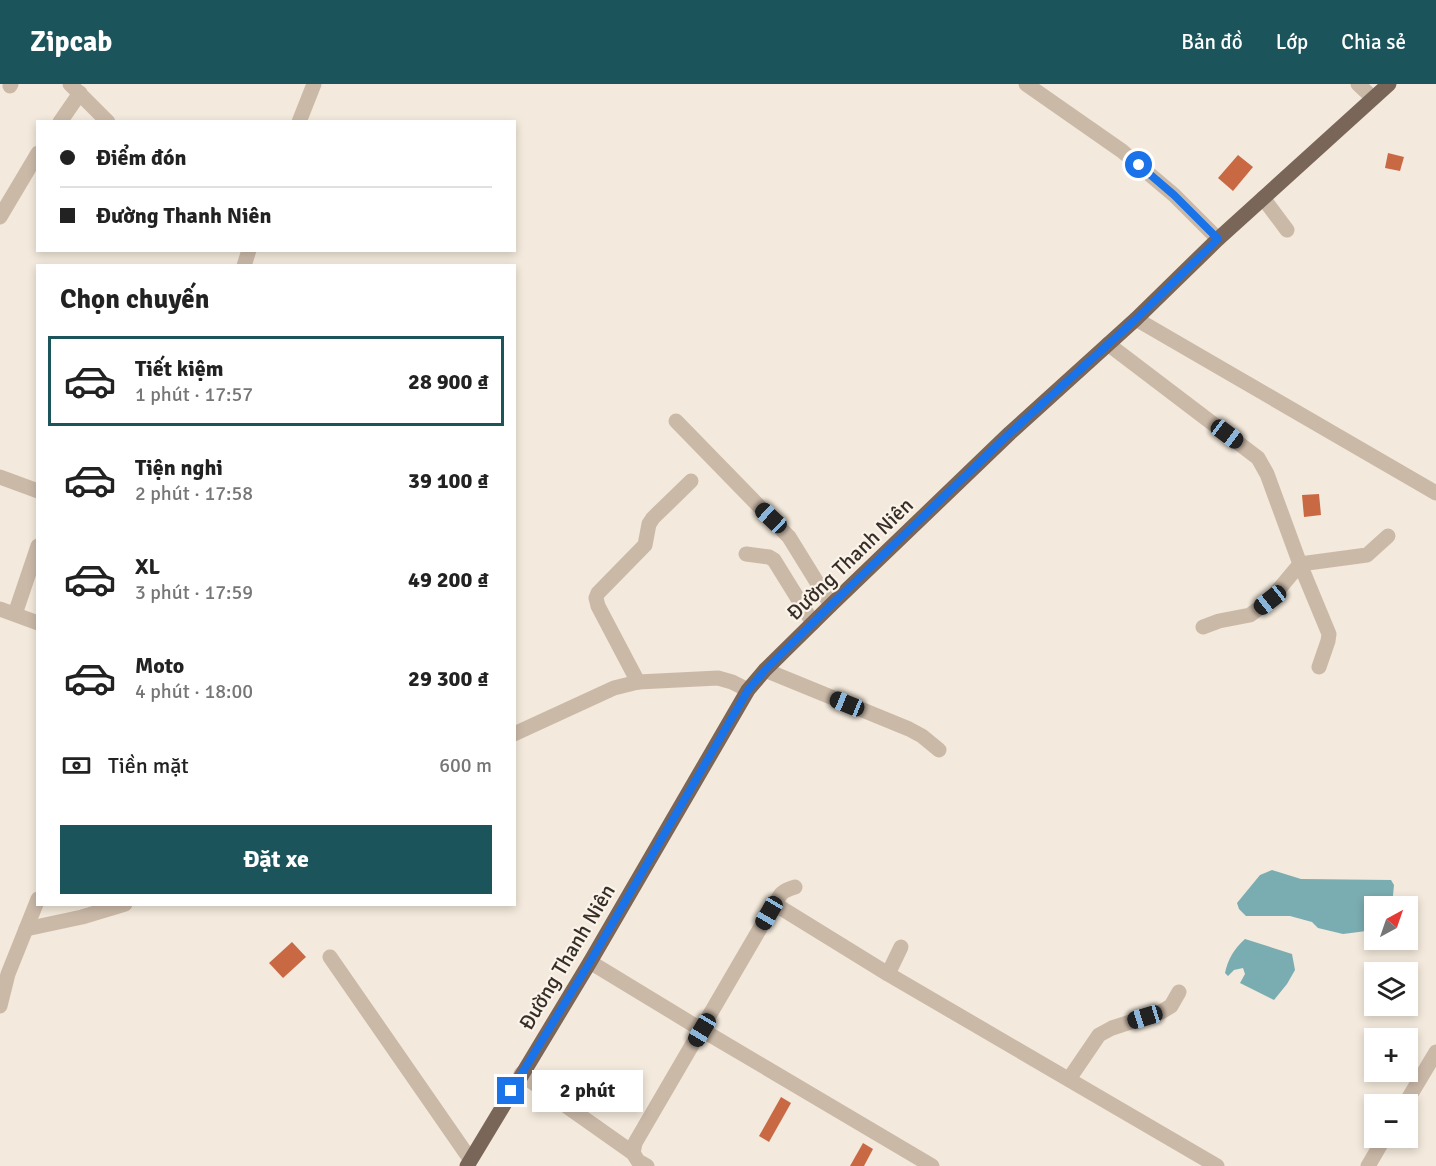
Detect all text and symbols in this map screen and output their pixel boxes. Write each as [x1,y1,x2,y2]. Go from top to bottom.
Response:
text: Zipcab [30,25,112,59]
text: Bản đồ [1181,29,1243,55]
text: Lớp [1276,29,1308,55]
text: Chia sẻ [1341,29,1406,55]
text: Điểm đón [96,144,187,171]
route start [1125,151,1152,178]
text: Đường Thanh Niên [96,202,272,229]
text: Chọn chuyến [60,283,209,316]
icon: car [63,354,117,408]
text: Tiết kiệm [135,355,223,382]
text: 28 900 ₫ [408,368,489,395]
text: 1 phút · 17:57 [135,382,253,407]
car [1207,416,1247,452]
icon: car [63,453,117,507]
text: Tiện nghi [135,454,223,481]
text: 39 100 ₫ [408,467,489,494]
text: 2 phút · 17:58 [135,481,253,506]
street label: Đường Thanh Niên [781,492,919,626]
car [752,499,790,537]
icon: car [63,552,117,606]
text: XL [135,553,160,580]
text: 49 200 ₫ [408,566,489,593]
text: 3 phút · 17:59 [135,580,253,605]
car [1250,582,1290,618]
icon: car [63,651,117,705]
text: Moto [135,652,184,679]
text: 29 300 ₫ [408,665,489,692]
text: 4 phút · 18:00 [135,679,253,704]
car [827,689,867,719]
icon: cash [60,749,93,782]
text: Tiền mặt [108,752,189,779]
text: 600 m [439,753,492,778]
button: Đặt xe [60,825,492,894]
street label: Đường Thanh Niên [513,879,621,1035]
car [752,893,786,933]
north arrow [1364,896,1418,950]
map controls [1364,896,1418,1148]
button: layers [1364,962,1418,1016]
car [1125,1003,1165,1031]
car [685,1010,719,1050]
button: + [1364,1028,1418,1082]
callout: 2 phút [532,1070,643,1112]
route end [497,1077,524,1104]
text: 2 phút [560,1078,615,1103]
button: − [1364,1094,1418,1148]

